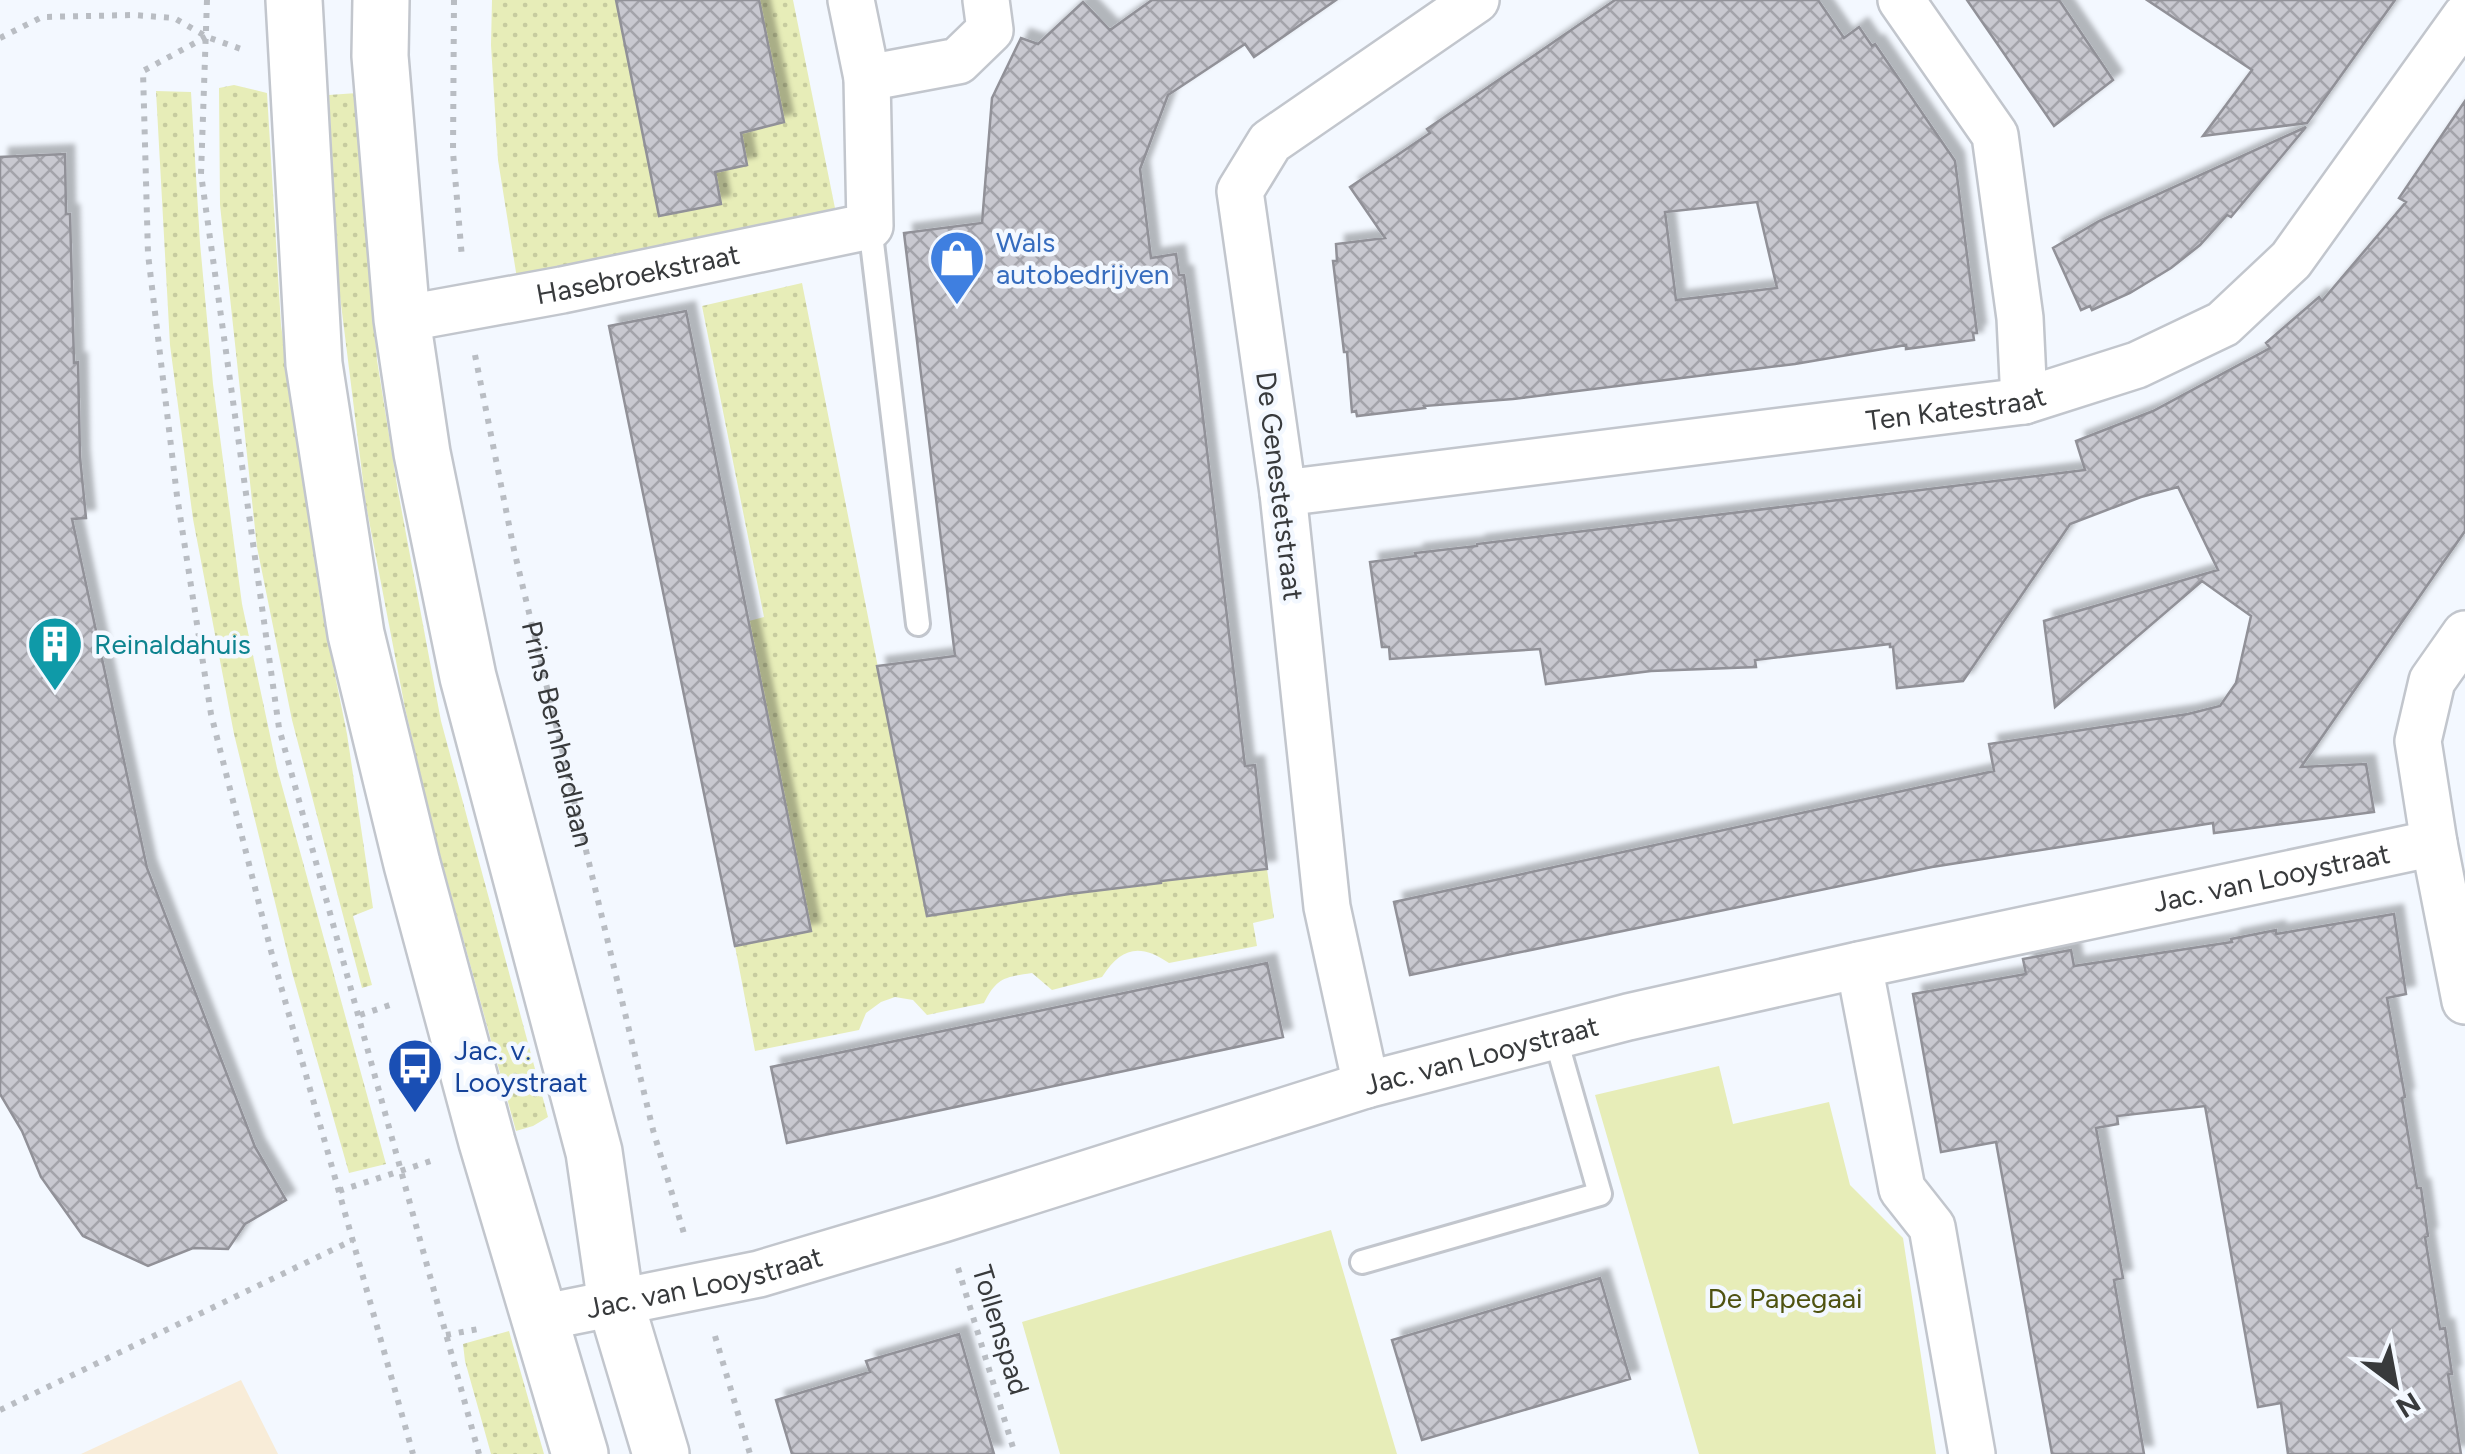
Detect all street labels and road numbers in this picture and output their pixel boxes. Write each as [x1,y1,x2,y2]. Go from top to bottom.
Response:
street label: Hasebroekstraat [533,237,743,311]
street label: De Genestetstraat [1249,369,1311,603]
street label: Ten Katestraat [1864,378,2050,437]
street label: Prins Bernhardlaan [515,617,602,850]
street label: Jac. van Looystraat [2150,836,2393,919]
street label: Jac. van Looystraat [1360,1008,1602,1102]
street label: Jac. van Looystraat [583,1239,826,1325]
street label: Tollenspad [965,1261,1037,1399]

